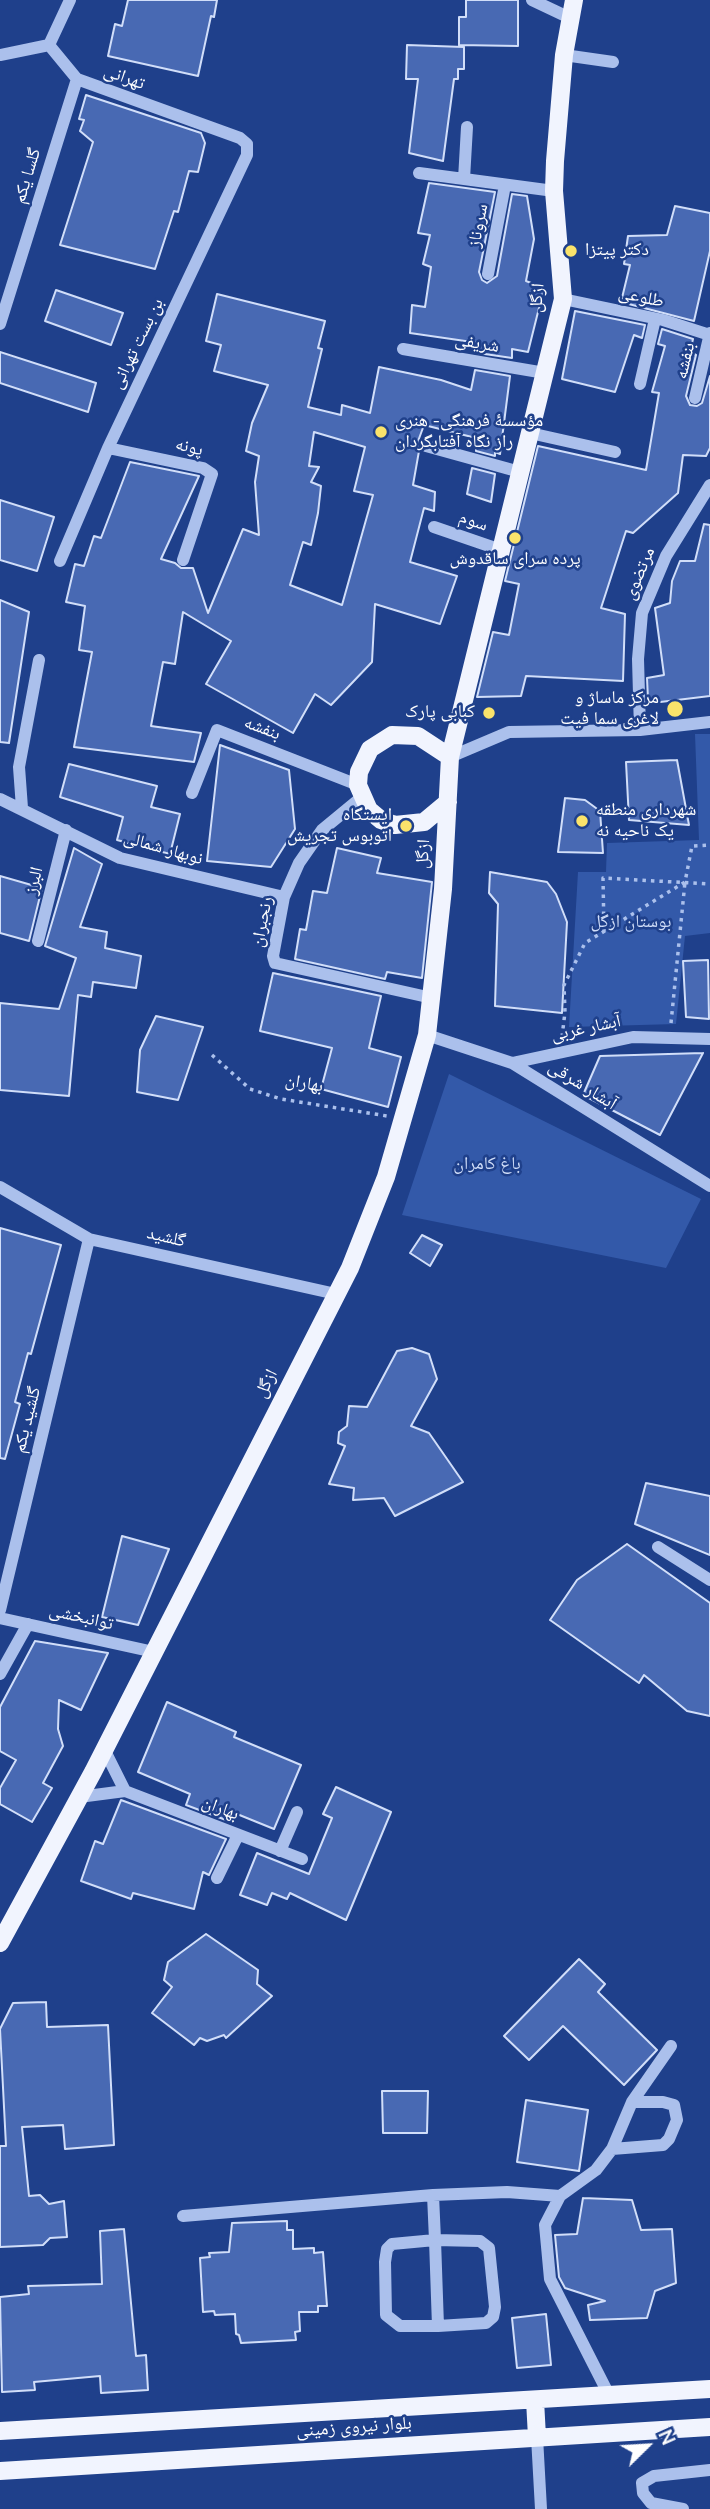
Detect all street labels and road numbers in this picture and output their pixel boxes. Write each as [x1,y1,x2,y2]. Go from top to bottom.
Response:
street label: تهرانی [101,61,147,95]
street label: گلسا يكم [9,146,47,206]
street label: سروناز [464,202,494,250]
street label: ازگل [526,282,550,314]
street label: طلوعی [616,283,666,313]
street label: بن بست تهرانی [107,295,169,393]
street label: شریفی [453,329,501,359]
street label: بنفشه [671,340,701,382]
street label: پونه [173,434,205,462]
street label: سوم [456,507,490,537]
street label: مرتضوی [619,544,661,604]
street label: بنفشه [241,712,283,746]
street label: نوبهار شمالی [121,827,205,871]
street label: ازگل [412,839,436,869]
street label: البرز [21,865,49,897]
street label: رنجبران [248,895,278,949]
street label: آبشار غربی [549,1011,623,1047]
street label: آبشار شرقی [544,1057,620,1115]
street label: بهاران [283,1070,325,1098]
street label: گلشید [145,1223,187,1253]
street label: ازگل [251,1366,283,1402]
street label: گلشيد يكم [9,1385,47,1455]
street label: توانبخشی [47,1600,115,1636]
street label: بهاران [198,1792,242,1826]
street label: بلوار نیروی زمینی [295,2413,413,2443]

